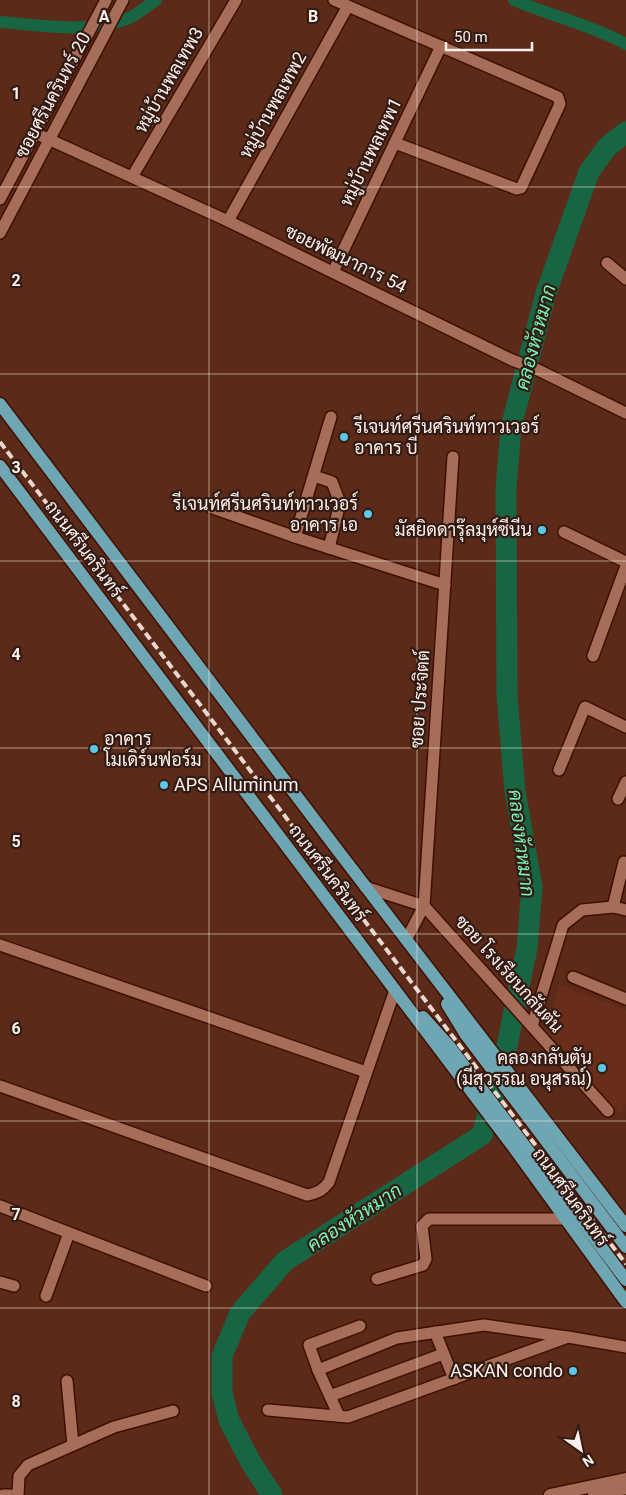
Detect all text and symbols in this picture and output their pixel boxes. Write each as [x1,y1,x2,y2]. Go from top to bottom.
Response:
text: A [99,7,110,26]
text: B [308,7,318,26]
scale bar [446,20,532,52]
street label: หมู่บ้านพลเทพ3 [129,23,210,138]
street label: ซอยศรีนครินทร์ 20 [9,27,95,161]
text: 50 m [454,28,488,46]
street label: หมู่บ้านพลเทพ2 [234,47,313,163]
text: 1 [11,84,21,103]
street label: หมู่บ้านพลเทพ1 [334,94,409,211]
street label: ซอยพัฒนาการ 54 [282,220,410,297]
text: 2 [11,271,21,290]
water label: คลองหัวหมาก [510,282,561,392]
place label: รีเจนท์ศรีนศรินท์ทาวเวอร์ อาคาร บี [353,414,540,458]
marker: รีเจนท์ศรีนศรินท์ทาวเวอร์ อาคาร บี [338,431,350,443]
text: 3 [11,458,21,477]
place label: รีเจนท์ศรีนศรินท์ทาวเวอร์ อาคาร เอ [171,491,358,535]
street label: ถนนศรีนครินทร์ [41,495,129,602]
marker: รีเจนท์ศรีนศรินท์ทาวเวอร์ อาคาร เอ [362,508,374,520]
place label: มัสยิดดารุ๊ลมุห์ซีนีน [394,517,532,542]
marker: มัสยิดดารุ๊ลมุห์ซีนีน [536,524,548,536]
text: 4 [11,645,21,664]
street label: ซอย ประจิตต์ [404,649,433,749]
place label: อาคาร โมเดิร์นฟอร์ม [103,728,202,770]
marker: อาคาร โมเดิร์นฟอร์ม [88,743,100,755]
place label: APS Alluminum [174,774,298,795]
marker: APS Alluminum [158,779,170,791]
water label: คลองหัวหมาก [504,788,540,898]
street label: ถนนศรีนครินทร์ [285,819,373,926]
text: 5 [11,832,21,851]
street label: ซอย โรงเรียนกลันตัน [451,909,569,1037]
text: 6 [11,1019,21,1038]
place label: คลองกลันตัน (มีสุวรรณ อนุสรณ์) [456,1047,592,1091]
marker: คลองกลันตัน (มีสุวรรณ อนุสรณ์) [596,1062,608,1074]
street label: ถนนศรีนครินทร์ [529,1142,616,1250]
water label: คลองหัวหมาก [303,1178,406,1256]
text: 7 [11,1205,21,1224]
place label: ASKAN condo [450,1360,563,1381]
marker: ASKAN condo [567,1365,579,1377]
text: 8 [11,1392,21,1411]
north arrow [556,1425,606,1475]
text: N [580,1451,597,1470]

